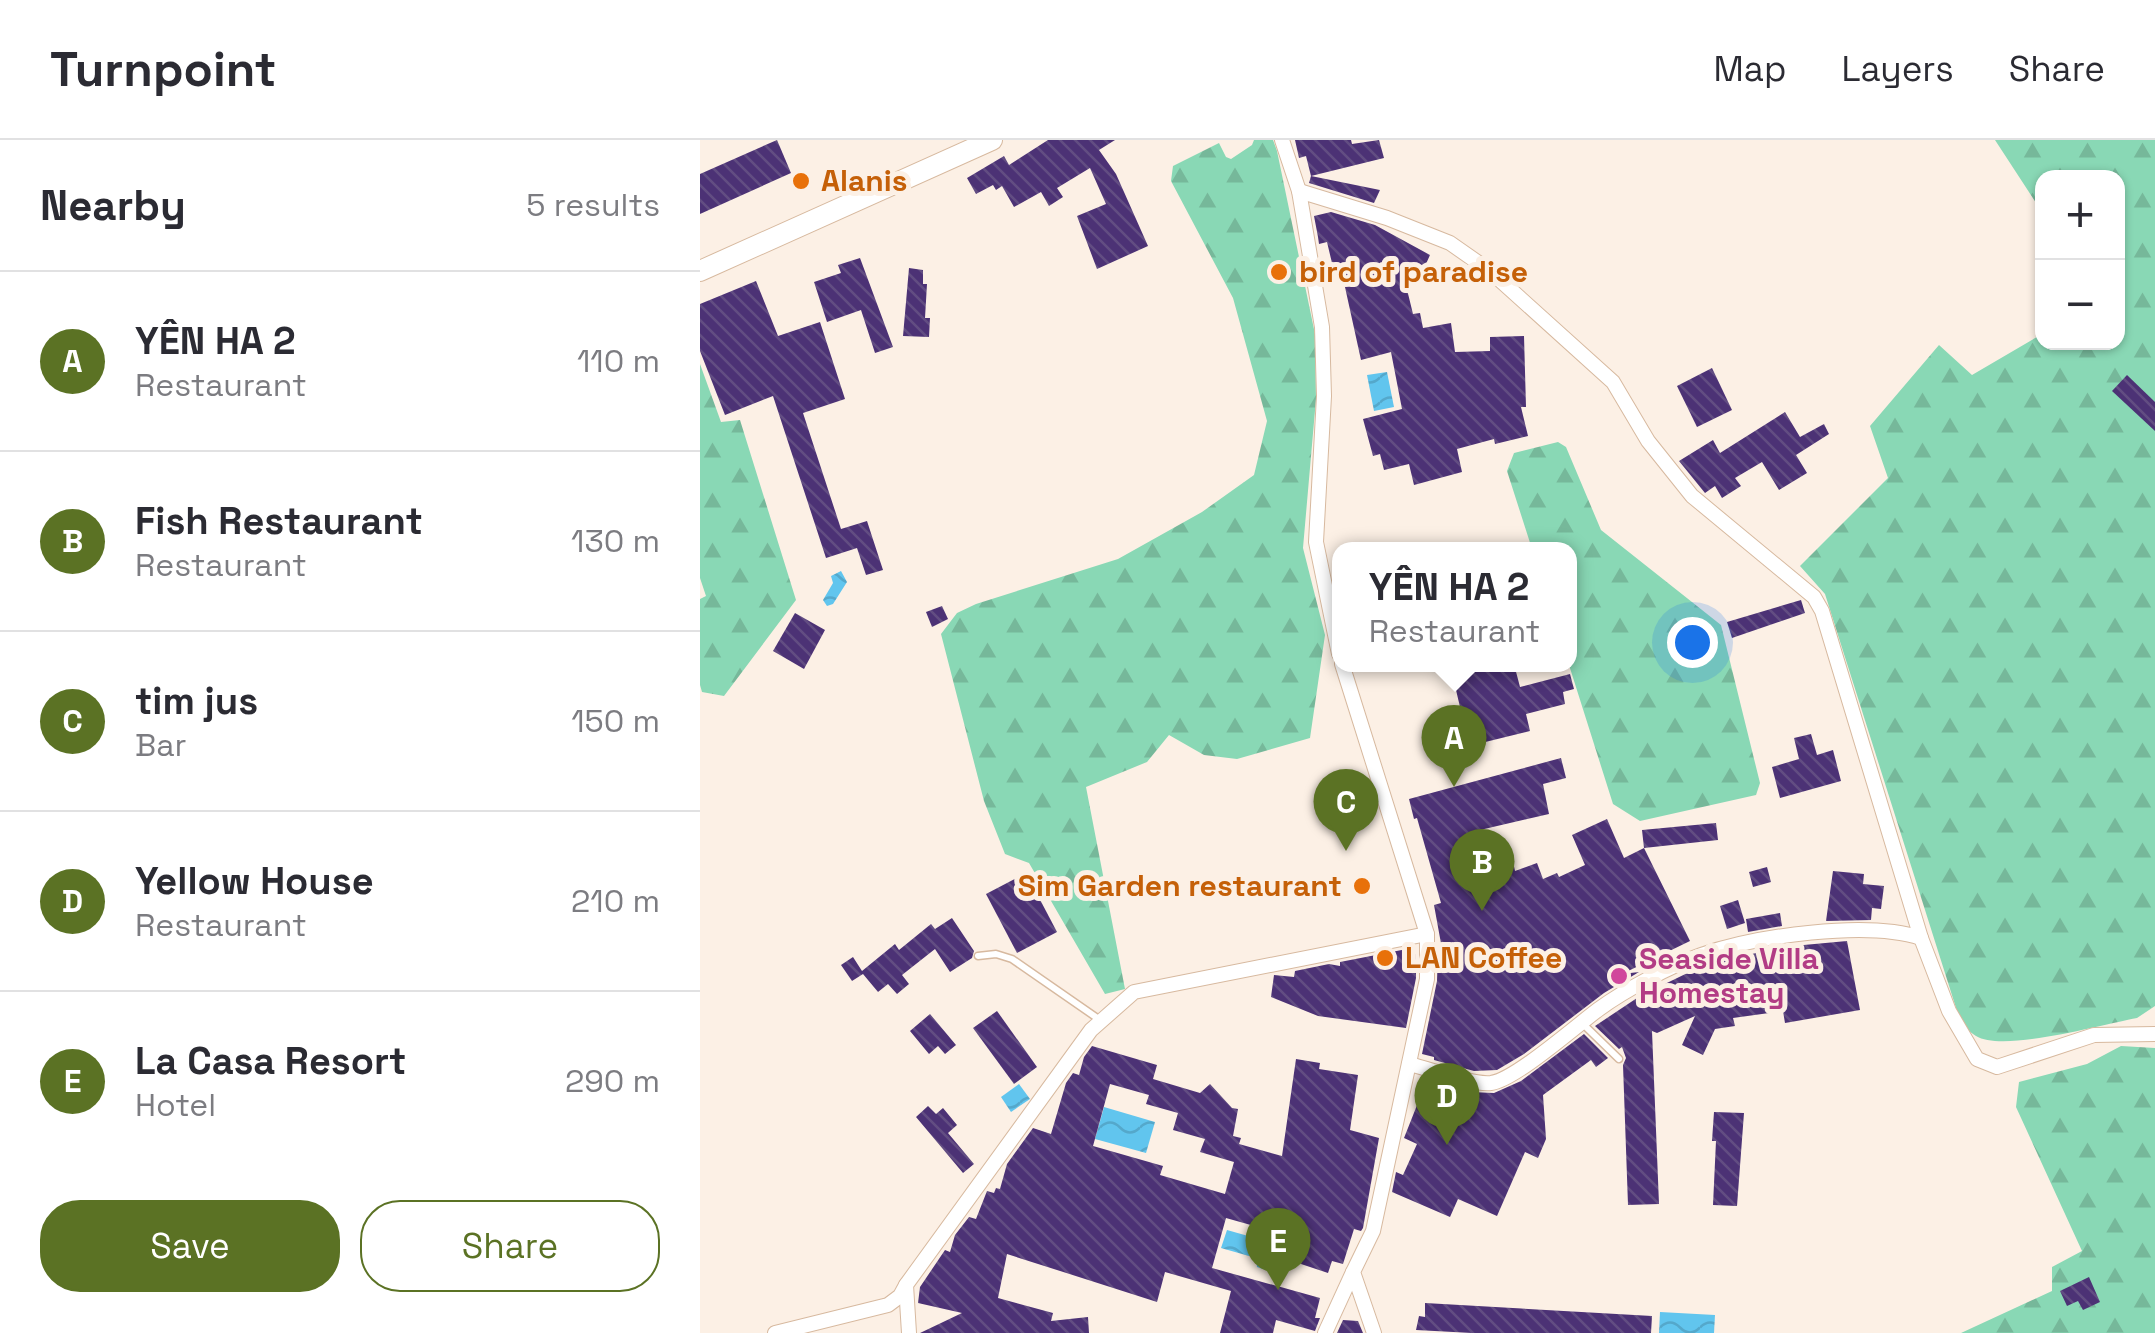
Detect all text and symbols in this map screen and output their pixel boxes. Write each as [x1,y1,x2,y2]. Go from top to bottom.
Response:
text: Turnpoint [50,39,276,100]
text: Map [1713,47,1786,91]
text: Layers [1841,47,1954,91]
text: Share [2009,47,2105,91]
place label: Alanis [821,161,908,200]
marker: Alanis [790,170,812,192]
map controls [2035,170,2125,350]
button: + [2035,170,2125,260]
text: Nearby [40,179,186,232]
text: 5 results [526,185,660,225]
place label: bird of paradise [1299,252,1528,291]
button: − [2035,260,2125,350]
marker: bird of paradise [1268,261,1290,283]
text: YÊN HA 2 [135,317,296,365]
text: A [62,341,83,381]
text: 110 m [577,341,660,381]
text: Restaurant [135,365,307,405]
text: Fish Restaurant [135,497,423,545]
text: B [62,521,83,561]
text: 130 m [571,521,660,561]
popup [1332,542,1577,672]
text: Restaurant [135,545,307,585]
text: YÊN HA 2 [1369,563,1529,611]
text: Restaurant [1369,611,1540,651]
your location [1667,617,1718,668]
text: tim jus [135,677,258,725]
text: C [62,701,83,741]
text: 150 m [571,701,660,741]
pin: A [1422,704,1486,787]
text: Bar [135,725,187,765]
pin: C [1314,768,1378,851]
pin: B [1450,828,1514,911]
text: Yellow House [135,857,374,905]
place label: Sim Garden restaurant [1018,866,1342,905]
marker: Sim Garden restaurant [1351,875,1373,897]
text: D [62,881,83,921]
text: 210 m [571,881,660,921]
text: Restaurant [135,905,307,945]
place label: LAN Coffee [1405,938,1562,977]
place label: Seaside Villa Homestay [1639,939,1819,1012]
marker: LAN Coffee [1374,947,1396,969]
marker: Seaside Villa Homestay [1608,965,1630,987]
text: La Casa Resort [135,1037,406,1085]
text: E [64,1061,81,1101]
text: 290 m [565,1061,660,1101]
pin: D [1414,1062,1480,1145]
text: Hotel [135,1085,216,1125]
button: Save [40,1200,340,1292]
button: Share [360,1200,660,1292]
pin: E [1246,1208,1310,1290]

